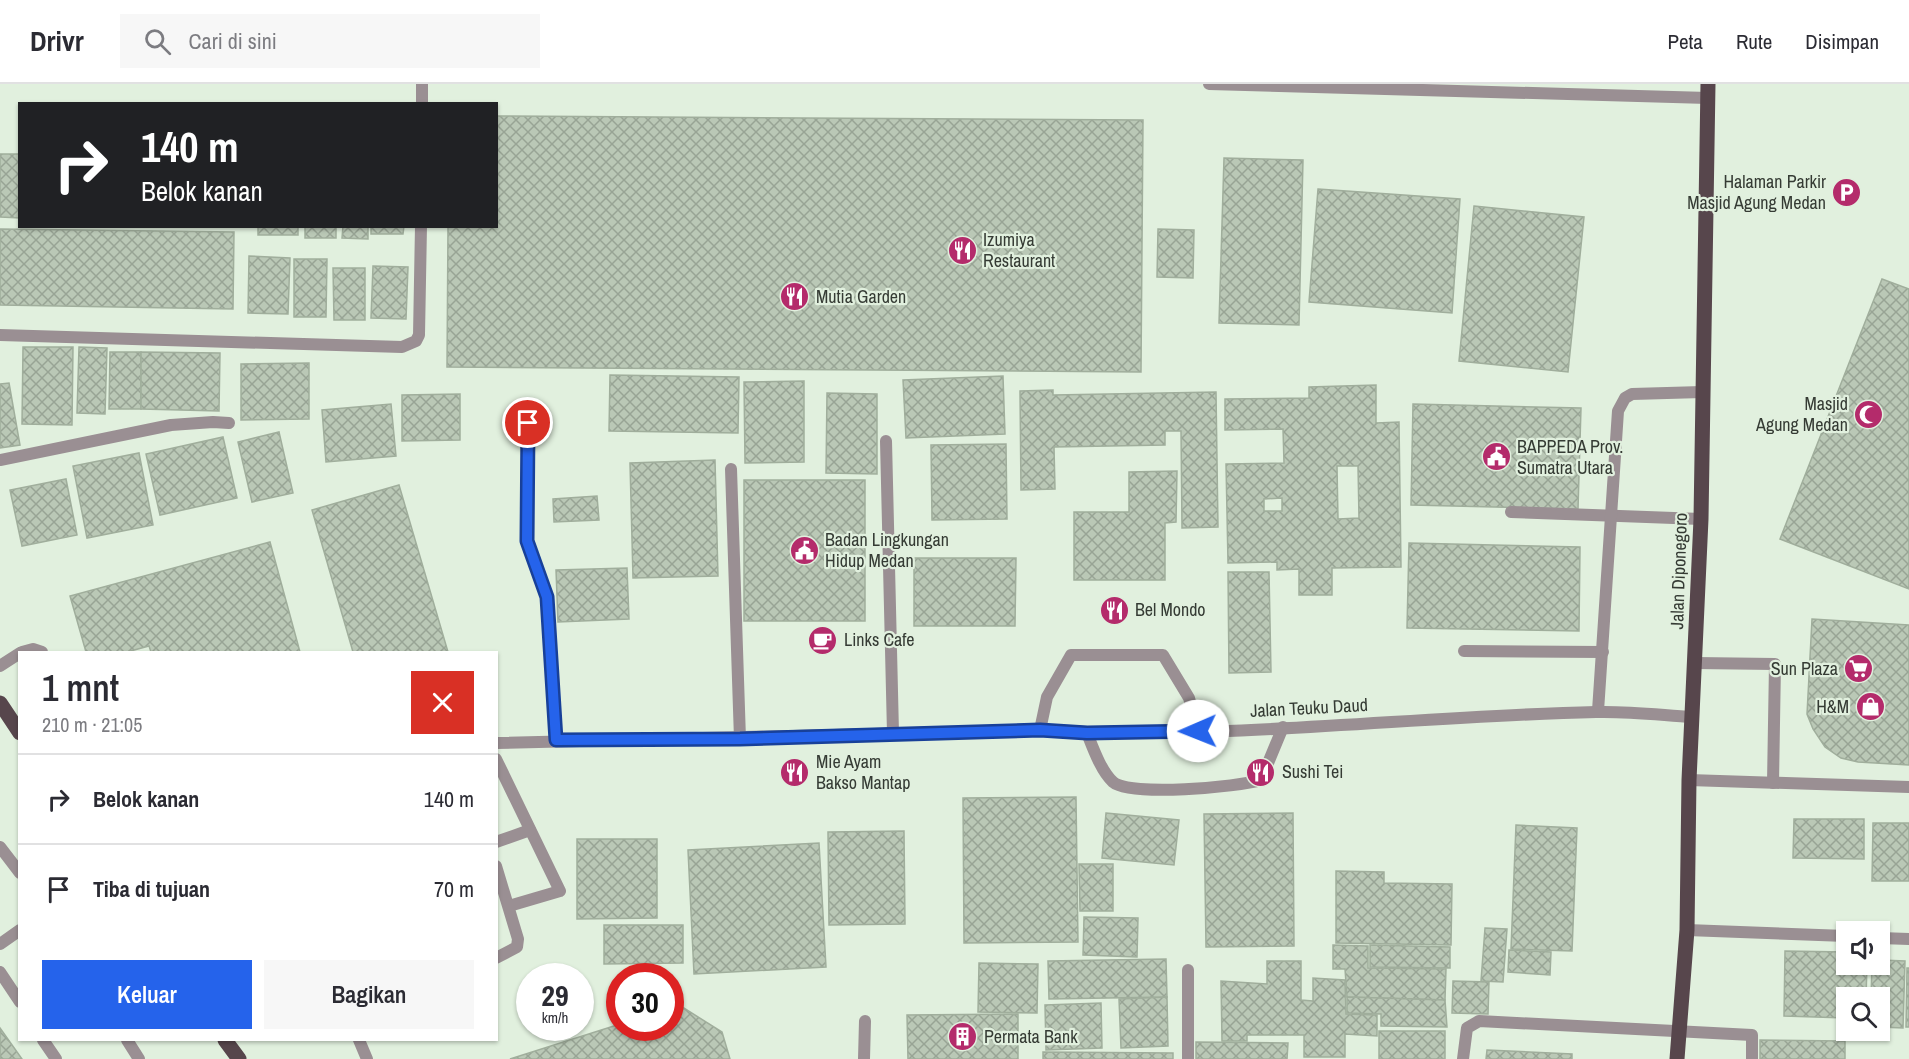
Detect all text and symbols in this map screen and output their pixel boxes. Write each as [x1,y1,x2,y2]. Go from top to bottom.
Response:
search box [120,14,540,68]
text: Drivr [30,22,84,60]
icon: search [141,25,174,58]
text: Cari di sini [189,26,277,56]
text: Peta [1667,27,1703,56]
text: Rute [1736,27,1772,56]
text: Disimpan [1805,27,1879,56]
text: 140 m [141,119,239,175]
icon: right [42,126,120,204]
place label: Halaman Parkir Masjid Agung Medan [1687,169,1826,215]
text: Belok kanan [141,173,263,209]
parking icon: Halaman Parkir Masjid Agung Medan [1831,176,1863,208]
place label: Izumiya Restaurant [983,227,1055,273]
restaurant icon: Izumiya Restaurant [946,234,978,266]
restaurant icon: Mutia Garden [779,281,811,313]
place label: Mutia Garden [816,284,906,309]
place label: Masjid Agung Medan [1755,391,1848,437]
pin [502,397,553,448]
mosque icon: Masjid Agung Medan [1853,398,1885,430]
icon: arrive [511,406,544,439]
place label: BAPPEDA Prov. Sumatra Utara [1517,434,1623,480]
public building icon: BAPPEDA Prov. Sumatra Utara [1480,441,1512,473]
street label: Jalan Diponegoro [1664,512,1693,630]
place label: Badan Lingkungan Hidup Medan [825,527,949,573]
public building icon: Badan Lingkungan Hidup Medan [788,534,820,566]
restaurant icon: Bel Mondo [1098,594,1130,626]
place label: Bel Mondo [1135,597,1206,622]
cafe icon: Links Cafe [807,624,839,656]
place label: Links Cafe [844,627,915,652]
supermarket icon: Sun Plaza [1843,653,1875,685]
place label: Sun Plaza [1771,656,1838,681]
text: 1 mnt [42,664,119,712]
button: close [411,671,474,734]
shop icon: H&M [1854,691,1886,723]
street label: Jalan Teuku Daud [1249,692,1369,723]
place label: H&M [1816,694,1849,719]
position arrow [1166,699,1230,763]
text: 210 m · 21:05 [42,711,142,738]
place label: Mie Ayam Bakso Mantap [816,749,910,795]
restaurant icon: Mie Ayam Bakso Mantap [779,756,811,788]
restaurant icon: Sushi Tei [1245,756,1277,788]
place label: Sushi Tei [1282,759,1343,784]
icon: right [42,783,75,816]
text: Belok kanan [93,784,199,814]
text: 140 m [424,784,474,814]
icon: arrive [42,873,75,906]
text: Tiba di tujuan [93,874,210,904]
text: 70 m [434,874,474,904]
map controls [1836,921,1890,1041]
button: sound [1836,921,1890,975]
button: Keluar [42,960,252,1029]
button: Bagikan [264,960,474,1029]
speed limit sign: 30 [606,963,684,1041]
text: 29 [541,975,569,1015]
button: search [1836,987,1890,1041]
text: km/h [542,1007,568,1028]
building icon: Permata Bank [947,1021,979,1053]
place label: Permata Bank [984,1024,1078,1049]

